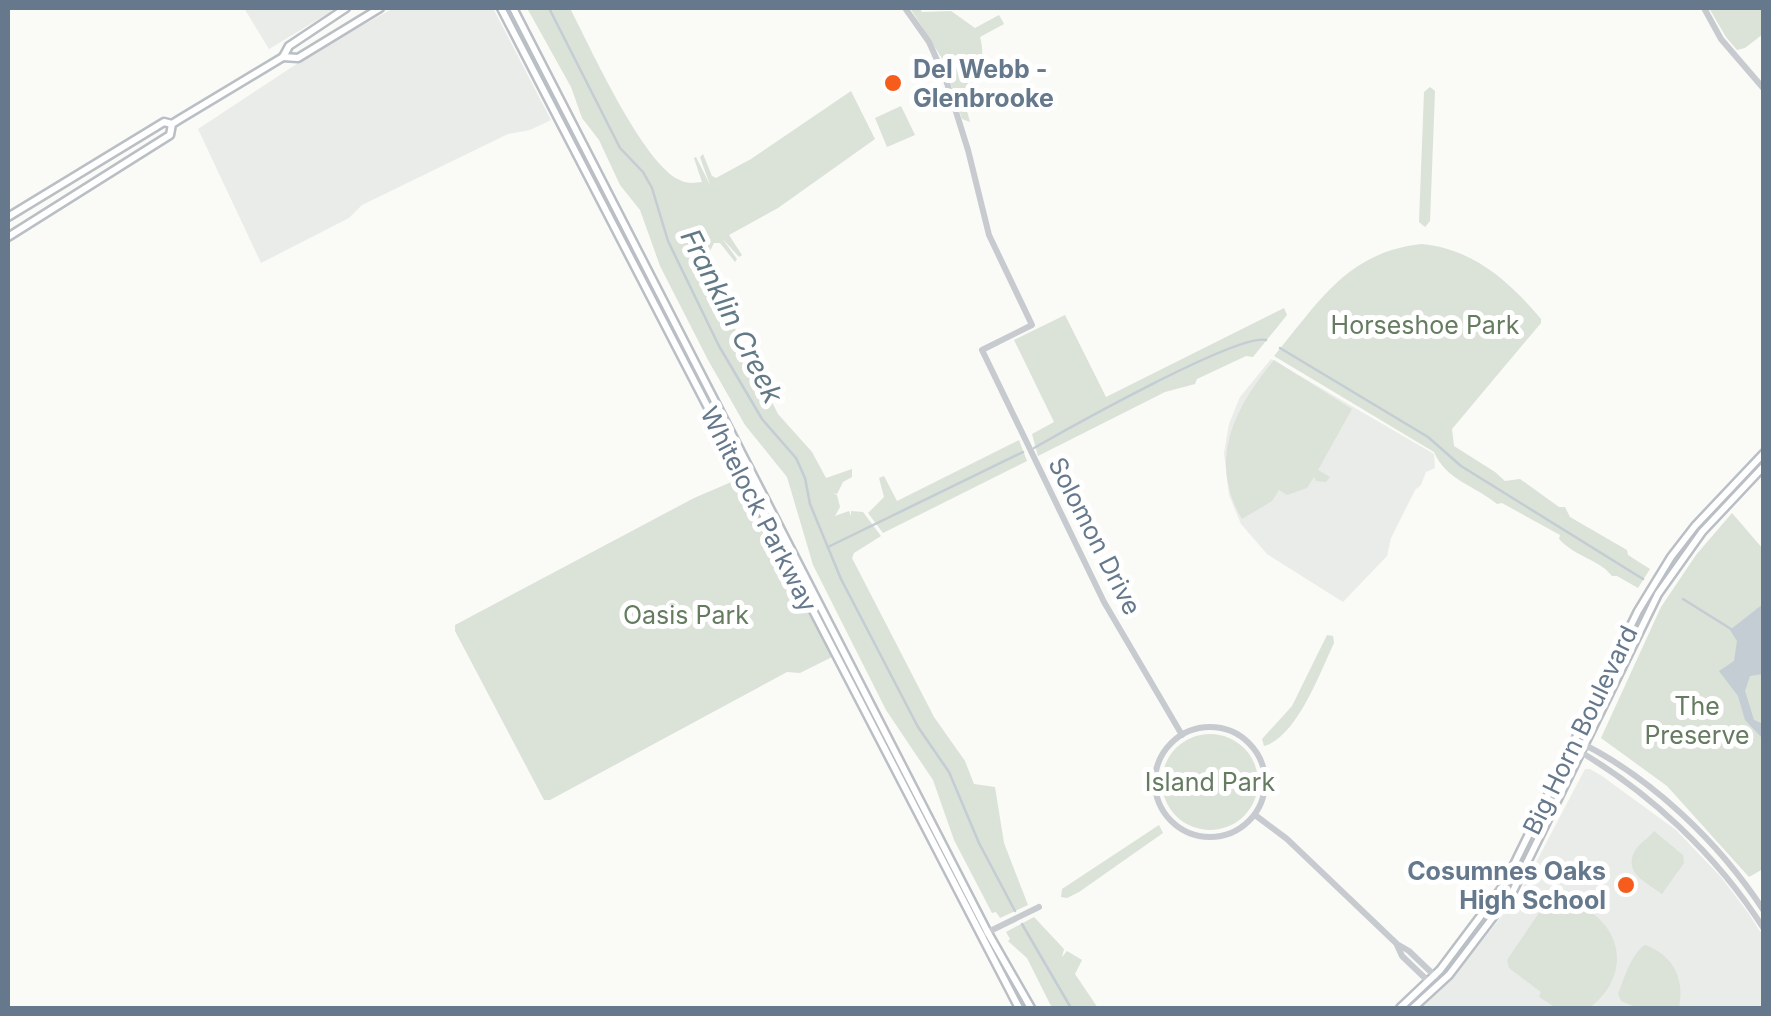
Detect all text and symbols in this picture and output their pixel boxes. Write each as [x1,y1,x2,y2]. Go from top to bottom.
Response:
place label: Del Webb - Glenbrooke [913,54,1054,113]
marker: Del Webb - Glenbrooke [882,72,904,94]
water label: Franklin Creek [673,223,791,409]
park label: Horseshoe Park [1331,310,1520,340]
street label: Whitelock Parkway [694,402,824,616]
street label: Solomon Drive [1042,452,1148,620]
park label: Oasis Park [623,600,749,630]
street label: Big Horn Boulevard [1516,621,1644,839]
park label: The Preserve [1644,691,1750,750]
park label: Island Park [1145,767,1276,797]
place label: Cosumnes Oaks High School [1407,856,1606,915]
marker: Cosumnes Oaks High School [1615,874,1637,896]

